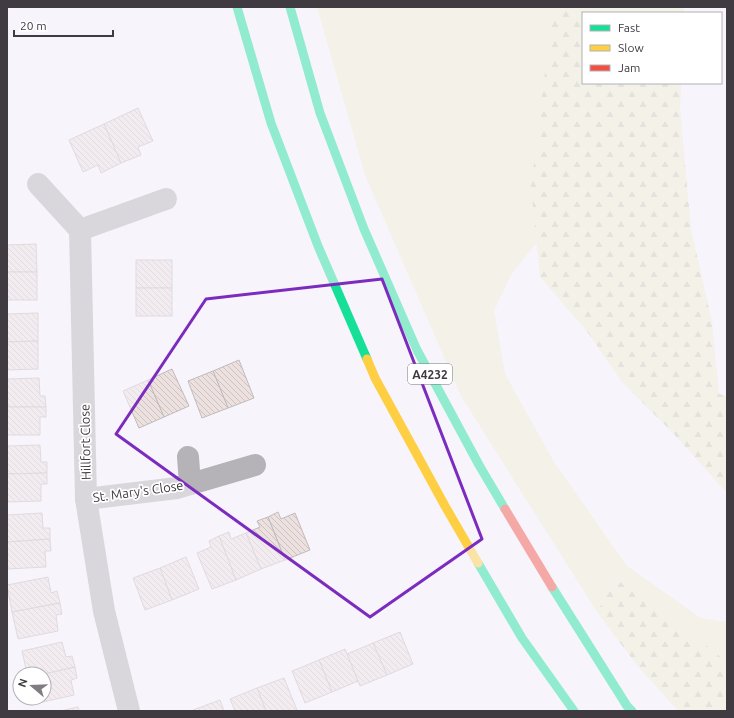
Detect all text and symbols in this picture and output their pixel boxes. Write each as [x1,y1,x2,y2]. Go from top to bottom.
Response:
scale bar [14,12,113,38]
legend [582,12,722,84]
text: 20 m [20,19,47,32]
text: Fast [618,21,640,34]
text: Slow [618,41,644,54]
text: Jam [618,61,640,74]
road number: A4232 [408,364,452,384]
street label: Hillfort Close [77,404,93,480]
street label: St. Mary's Close [92,478,184,504]
north arrow [12,666,52,706]
text: N [16,677,30,689]

